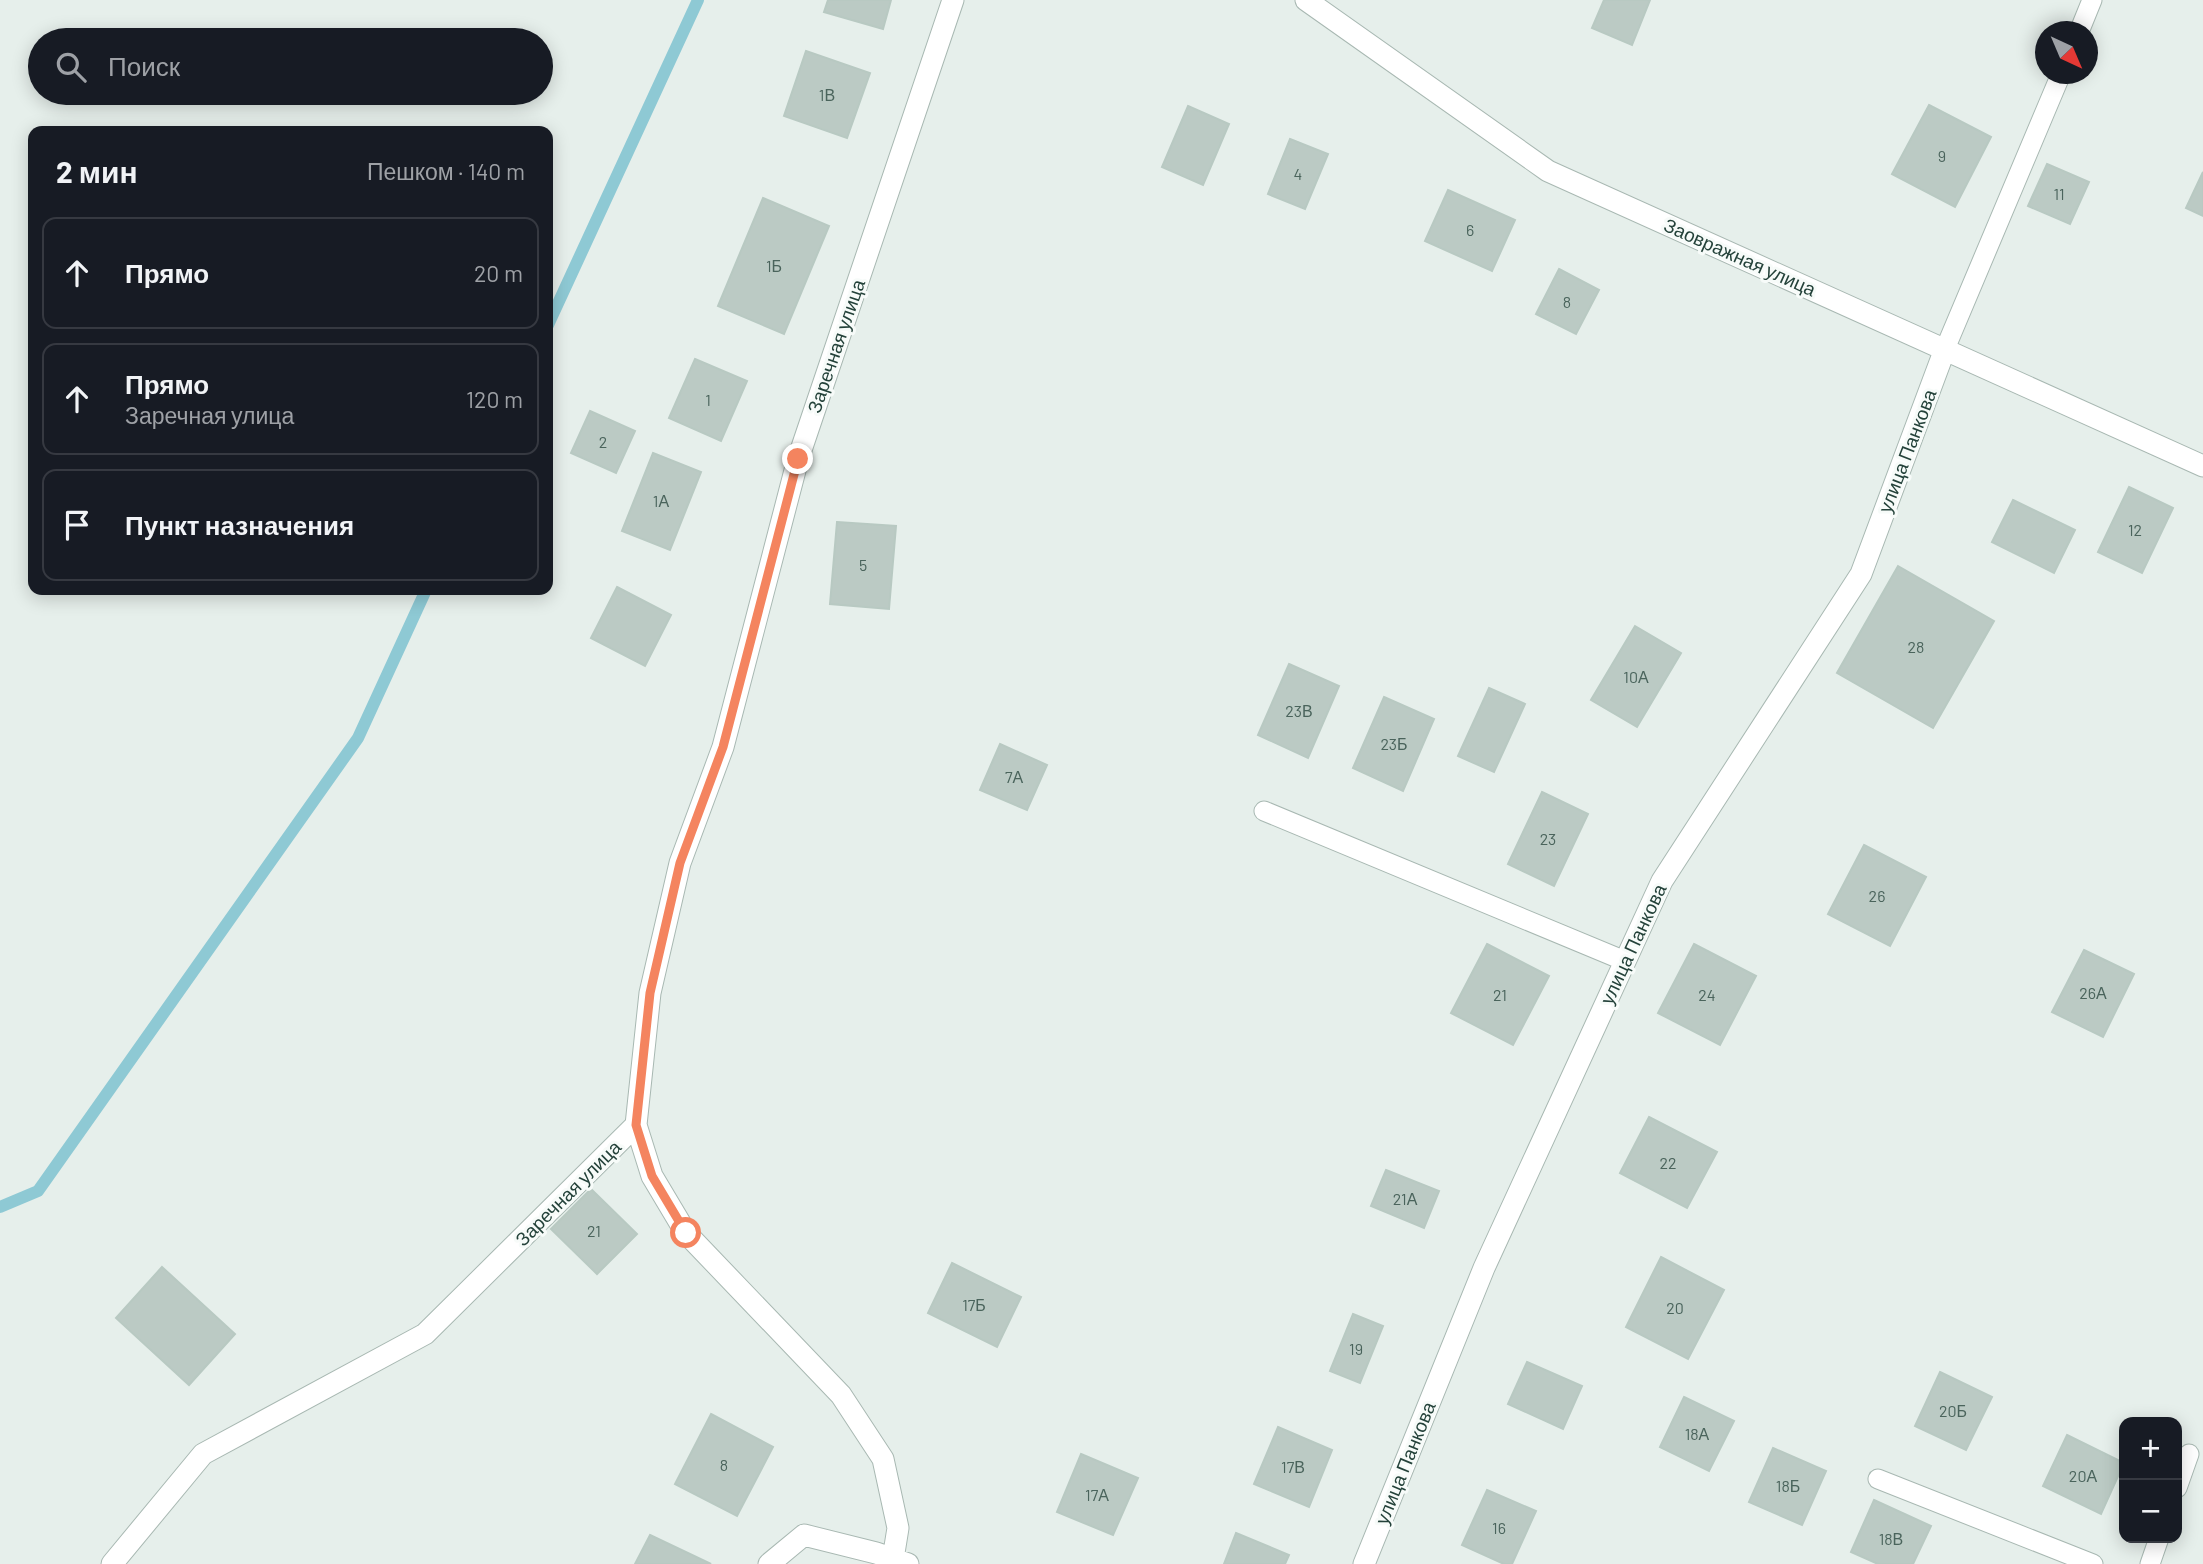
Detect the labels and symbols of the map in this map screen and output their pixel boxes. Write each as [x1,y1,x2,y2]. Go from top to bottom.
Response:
north arrow [2035,21,2098,84]
house number: 1В [819,85,835,104]
house number: 9 [1938,146,1946,165]
house number: 4 [1294,164,1302,183]
house number: 11 [2053,184,2065,203]
street label: Заовражная улица [1661,213,1820,301]
house number: 6 [1466,220,1474,239]
house number: 1Б [766,256,782,275]
street label: Заречная улица [802,276,869,416]
house number: 8 [1563,292,1571,311]
street label: улица Панкова [1872,385,1941,516]
house number: 1 [705,390,711,409]
house number: 2 [599,432,607,451]
route end [782,443,813,474]
house number: 1А [653,491,669,510]
house number: 12 [2128,520,2142,539]
house number: 5 [859,555,867,574]
house number: 28 [1908,637,1924,656]
house number: 10А [1623,667,1649,686]
house number: 23В [1285,701,1313,720]
house number: 23Б [1380,734,1408,753]
house number: 7А [1005,767,1023,786]
house number: 23 [1540,829,1556,848]
street label: улица Панкова [1595,880,1671,1008]
house number: 26 [1869,886,1885,905]
house number: 26А [2079,983,2107,1002]
house number: 21 [1493,985,1507,1004]
house number: 24 [1698,985,1716,1004]
street label: Заречная улица [510,1135,626,1250]
house number: 22 [1659,1153,1677,1172]
house number: 21А [1393,1189,1418,1208]
route start [670,1217,701,1248]
house number: 21 [587,1221,601,1240]
house number: 17Б [962,1295,986,1314]
house number: 20 [1666,1298,1684,1317]
house number: 19 [1349,1339,1363,1358]
street label: улица Панкова [1369,1398,1440,1528]
house number: 20Б [1939,1401,1967,1420]
house number: 18А [1685,1424,1710,1443]
house number: 8 [720,1455,728,1474]
house number: 17В [1281,1457,1305,1476]
house number: 20А [2069,1466,2097,1485]
house number: 18Б [1776,1476,1800,1495]
house number: 17А [1085,1485,1109,1504]
house number: 16 [1492,1518,1506,1537]
house number: 18В [1879,1529,1903,1548]

